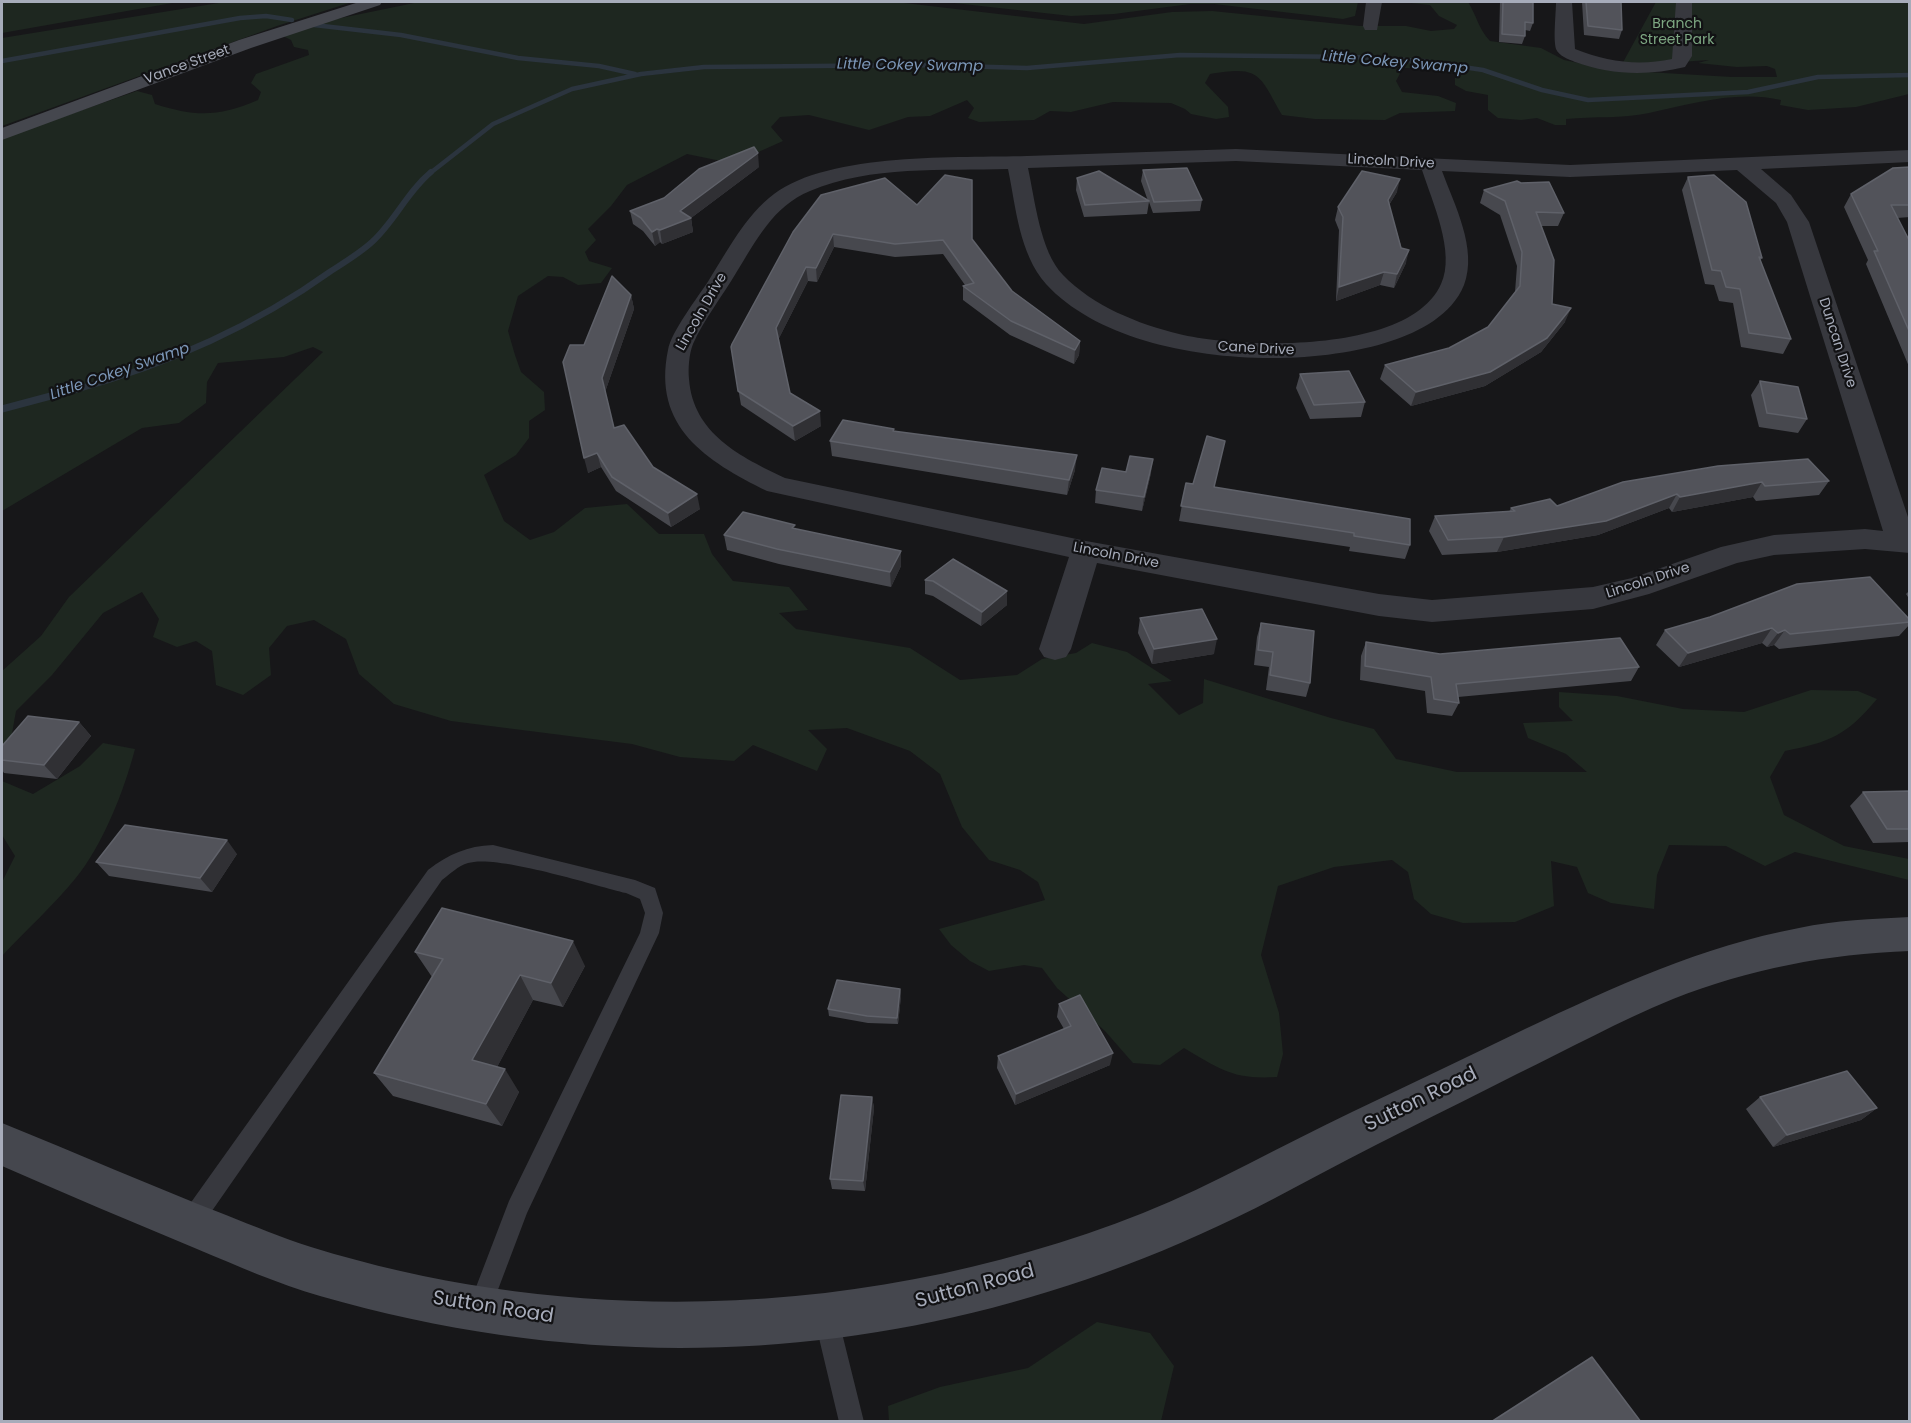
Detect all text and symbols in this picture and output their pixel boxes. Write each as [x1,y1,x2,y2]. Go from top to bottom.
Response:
park label: Branch Street Park [1640,16,1714,48]
street label: Vance Street [142,42,232,88]
water label: Little Cokey Swamp [1321,48,1469,78]
water label: Little Cokey Swamp [837,56,983,76]
street label: Lincoln Drive [1347,151,1435,173]
street label: Lincoln Drive [673,270,731,354]
street label: Duncan Drive [1815,296,1859,390]
street label: Cane Drive [1217,339,1295,359]
water label: Little Cokey Swamp [48,340,192,404]
street label: Lincoln Drive [1072,539,1160,573]
street label: Lincoln Drive [1604,560,1692,602]
street label: Sutton Road [1361,1062,1481,1138]
street label: Sutton Road [913,1260,1037,1314]
street label: Sutton Road [431,1287,555,1329]

